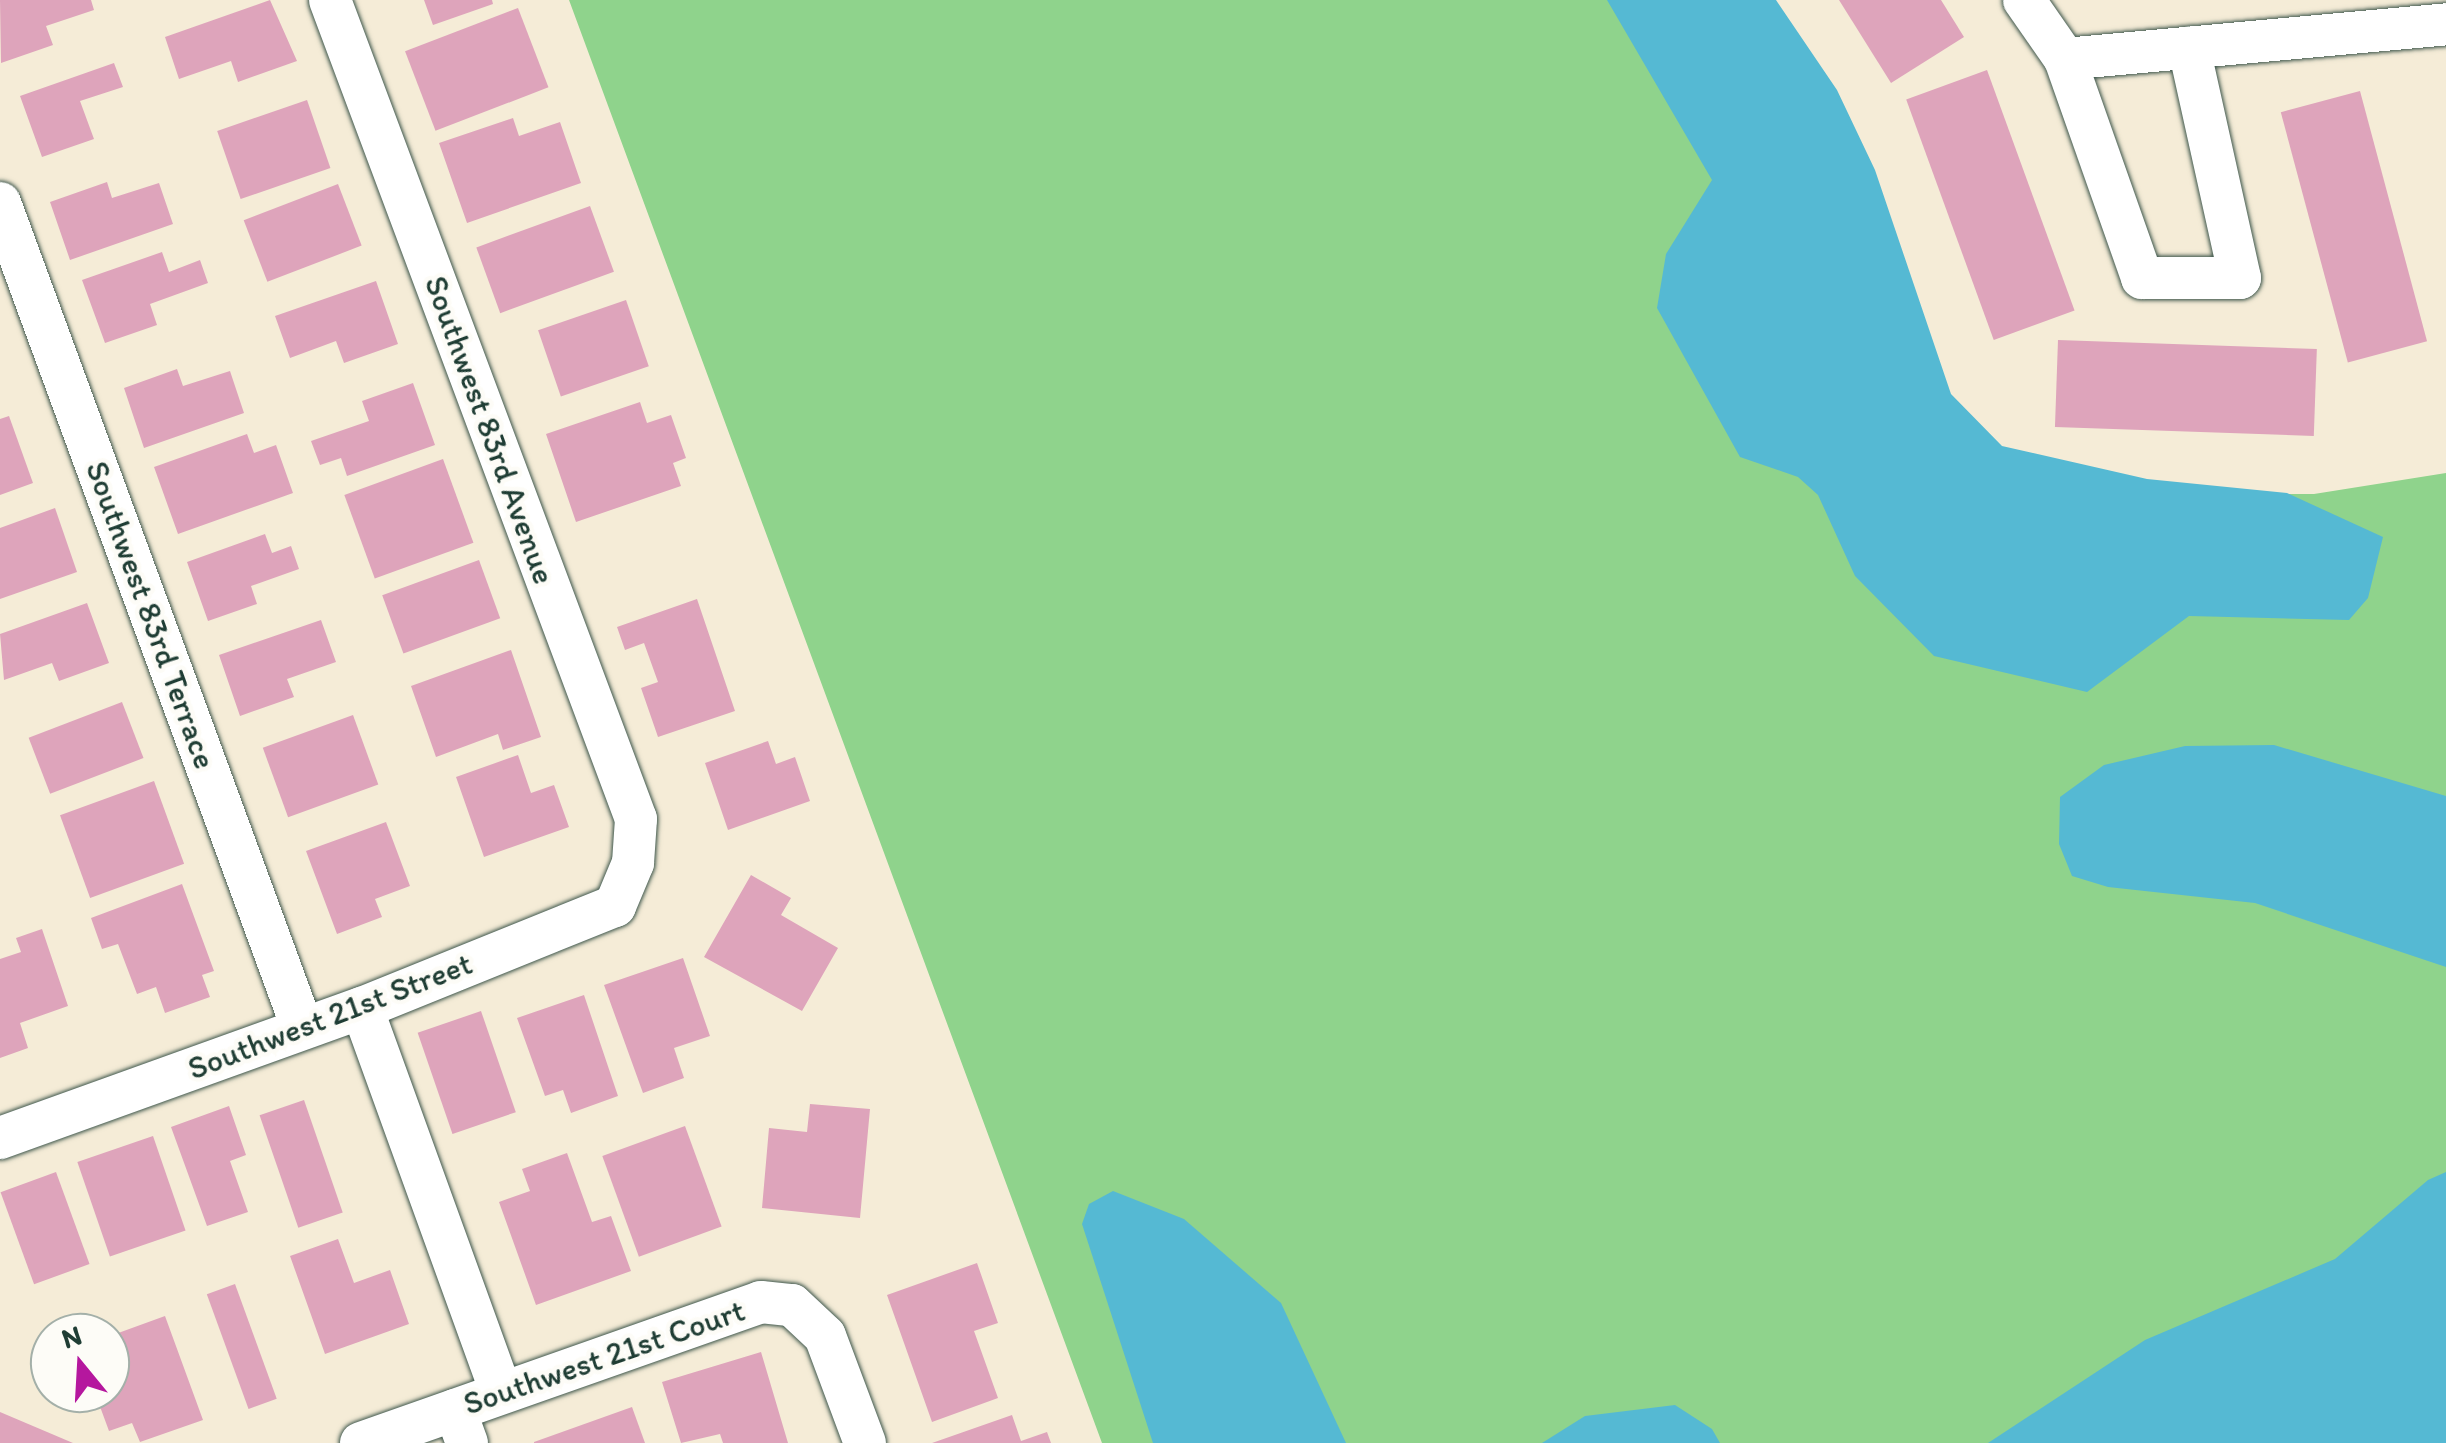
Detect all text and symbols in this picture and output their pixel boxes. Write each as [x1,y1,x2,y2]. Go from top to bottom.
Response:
street label: Southwest 83rd Avenue [417,272,563,588]
street label: Southwest 83rd Terrace [78,456,224,774]
street label: Southwest 21st Street [183,944,477,1088]
street label: Southwest 21st Court [458,1291,750,1423]
north arrow [30,1313,130,1413]
text: N [57,1317,86,1355]

